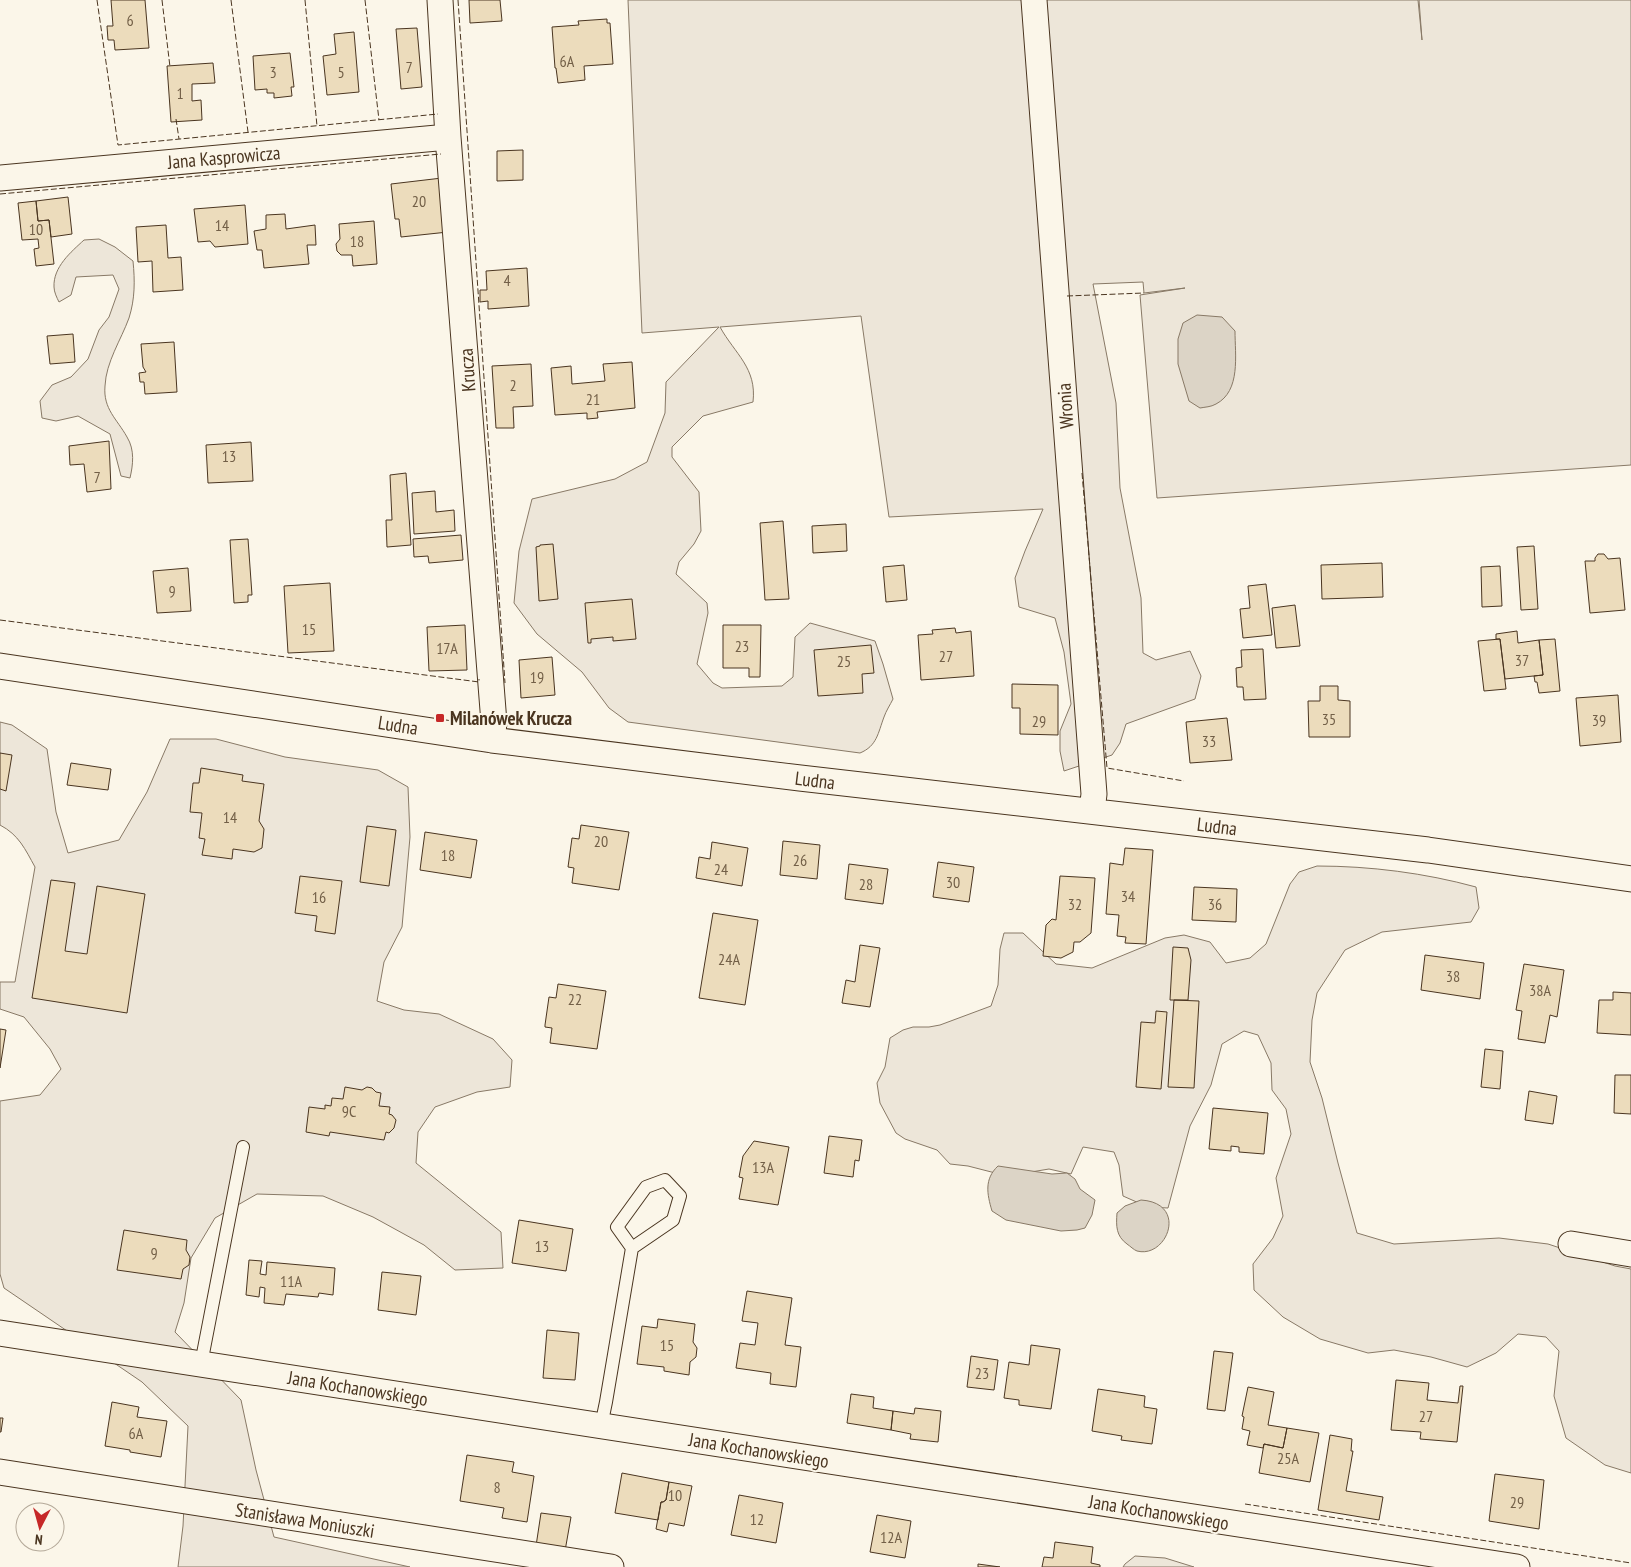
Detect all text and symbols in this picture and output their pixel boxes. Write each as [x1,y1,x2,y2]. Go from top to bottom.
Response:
house number: 6 [126,10,134,30]
house number: 6A [560,51,575,71]
house number: 7 [405,57,413,77]
house number: 3 [269,62,277,82]
house number: 5 [337,62,345,82]
house number: 1 [176,83,184,103]
street label: Jana Kasprowicza [166,140,281,174]
house number: 20 [412,191,426,211]
house number: 14 [215,215,229,235]
house number: 10 [29,219,43,239]
house number: 18 [350,231,364,251]
house number: 4 [503,270,511,290]
street label: Krucza [454,348,480,392]
house number: 2 [509,375,517,395]
street label: Wronia [1051,382,1079,430]
house number: 21 [586,389,600,409]
house number: 13 [222,446,236,466]
house number: 7 [93,467,101,487]
house number: 9 [168,581,176,601]
house number: 15 [302,619,316,639]
house number: 23 [735,636,749,656]
house number: 17A [436,638,458,658]
house number: 27 [939,646,953,666]
house number: 37 [1515,650,1529,670]
house number: 25 [837,651,851,671]
house number: 19 [530,667,544,687]
place label: Milanówek Krucza [450,706,572,730]
house number: 35 [1322,709,1336,729]
street label: Ludna [376,710,420,740]
house number: 39 [1592,710,1606,730]
house number: 29 [1032,711,1046,731]
marker: Milanówek Krucza [434,712,446,724]
house number: 33 [1202,731,1216,751]
street label: Ludna [794,766,836,794]
house number: 14 [223,807,237,827]
street label: Ludna [1196,812,1238,840]
house number: 20 [594,831,608,851]
house number: 18 [441,845,455,865]
house number: 26 [793,850,807,870]
house number: 24 [714,859,728,879]
house number: 30 [946,872,960,892]
house number: 28 [859,874,873,894]
house number: 34 [1121,886,1135,906]
house number: 16 [312,887,326,907]
house number: 32 [1068,894,1082,914]
house number: 36 [1208,894,1222,914]
house number: 24A [718,949,740,969]
house number: 38 [1446,966,1460,986]
house number: 38A [1529,980,1551,1000]
house number: 22 [568,989,582,1009]
house number: 9C [342,1101,356,1121]
house number: 13A [752,1157,774,1177]
house number: 13 [535,1236,549,1256]
house number: 9 [150,1243,158,1263]
house number: 11A [280,1271,302,1291]
house number: 15 [660,1335,674,1355]
house number: 23 [975,1363,989,1383]
street label: Jana Kochanowskiego [285,1365,430,1411]
house number: 27 [1419,1406,1433,1426]
house number: 6A [129,1423,144,1443]
street label: Jana Kochanowskiego [686,1427,831,1473]
house number: 25A [1277,1448,1299,1468]
house number: 8 [493,1477,501,1497]
house number: 10 [668,1485,682,1505]
street label: Jana Kochanowskiego [1086,1489,1231,1535]
house number: 29 [1510,1492,1524,1512]
street label: Stanisława Moniuszki [234,1497,376,1543]
north arrow [15,1502,65,1552]
house number: 12 [750,1509,764,1529]
house number: 12A [880,1527,902,1547]
text: N [34,1531,43,1549]

